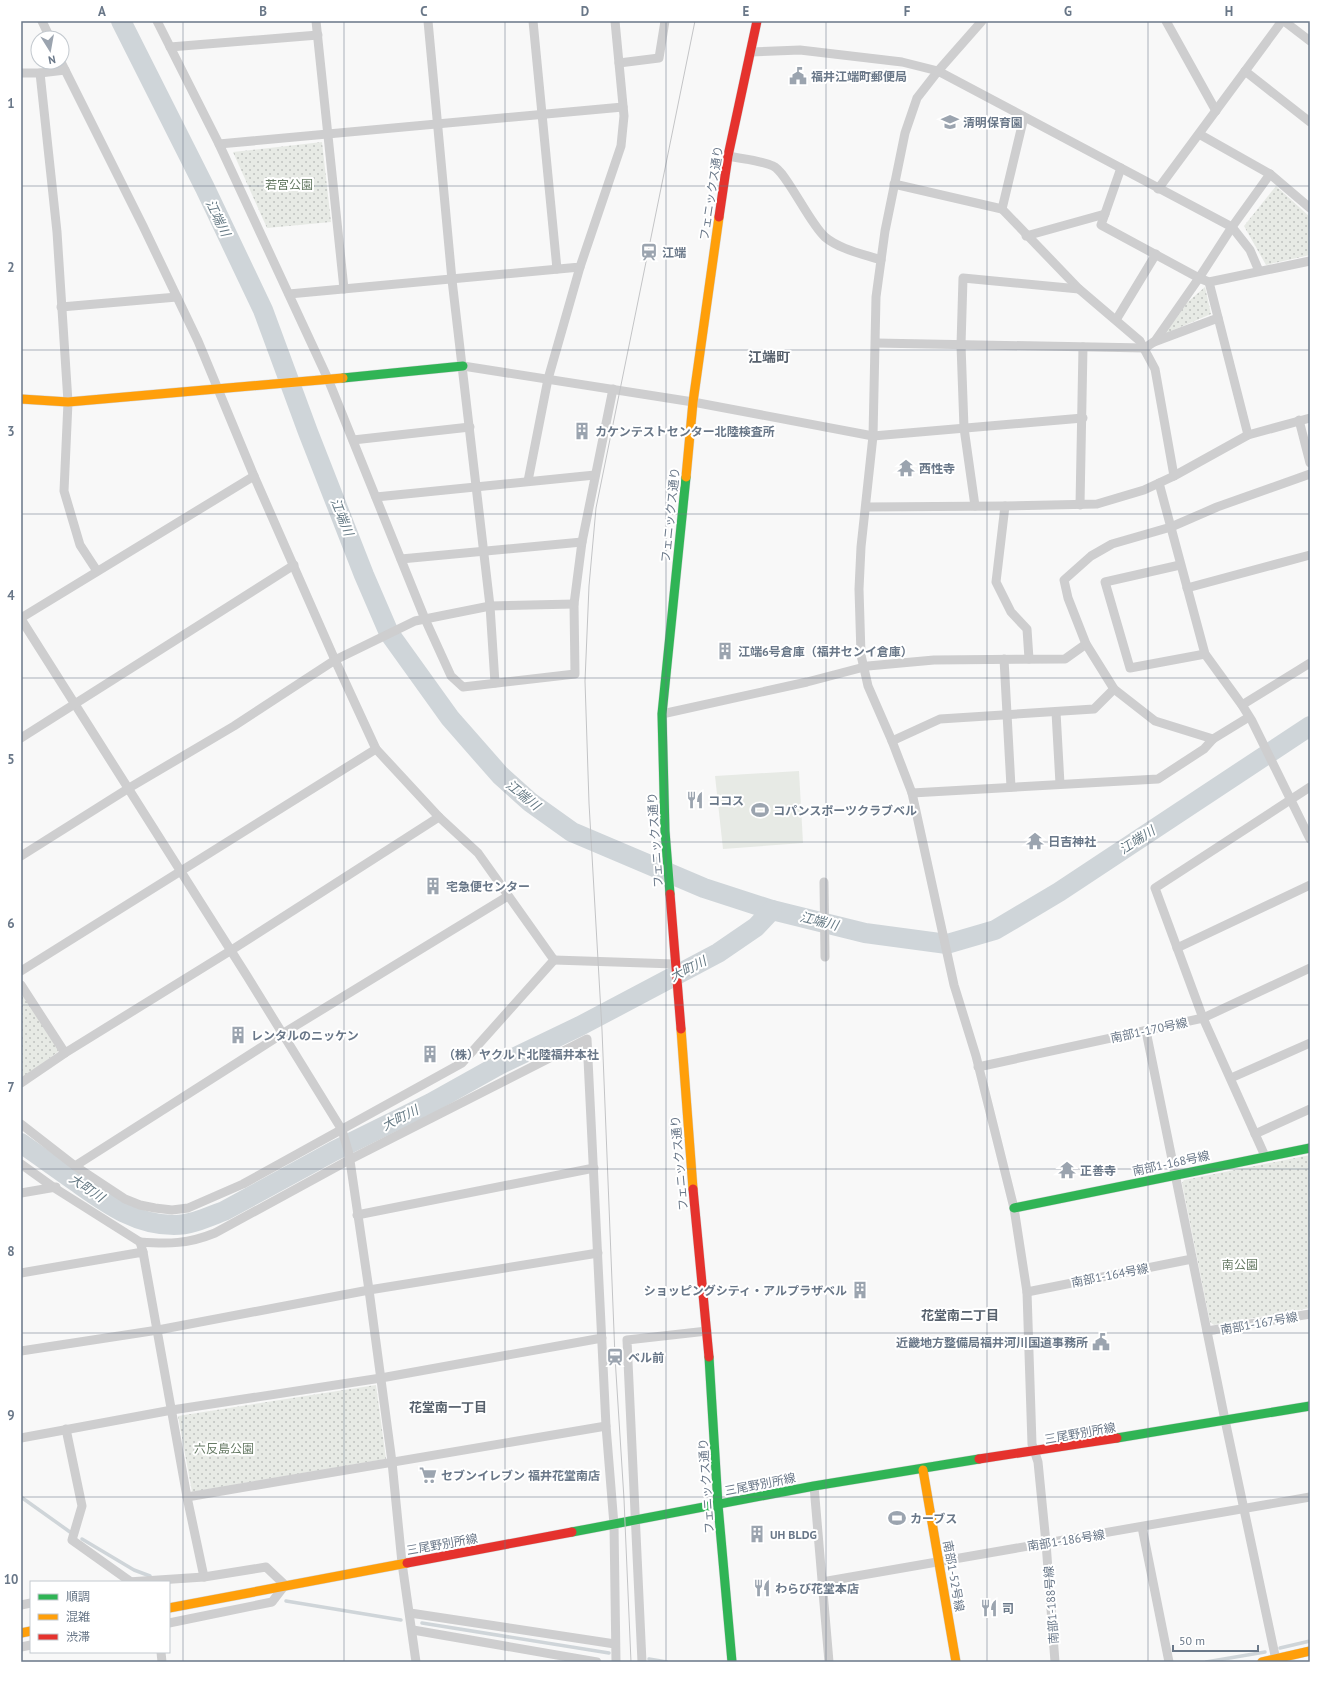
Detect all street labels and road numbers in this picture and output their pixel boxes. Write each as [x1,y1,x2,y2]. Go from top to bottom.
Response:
street label: フェニックス通り [696,145,726,241]
street label: フェニックス通り [658,467,682,563]
street label: フェニックス通り [644,792,666,888]
street label: 南部1-170号線 [1109,1015,1189,1045]
street label: フェニックス通り [667,1115,691,1211]
street label: 南部1-168号線 [1131,1148,1211,1178]
street label: 南部1-164号線 [1070,1260,1150,1290]
street label: 南部1-167号線 [1219,1309,1299,1337]
street label: 三尾野別所線 [1043,1419,1117,1447]
street label: フェニックス通り [695,1438,717,1534]
street label: 三尾野別所線 [723,1470,797,1498]
street label: 南部1-186号線 [1026,1526,1106,1554]
street label: 三尾野別所線 [405,1530,479,1558]
street label: 南部1-52号線 [940,1539,968,1613]
street label: 南部1-188号線 [1041,1565,1061,1645]

